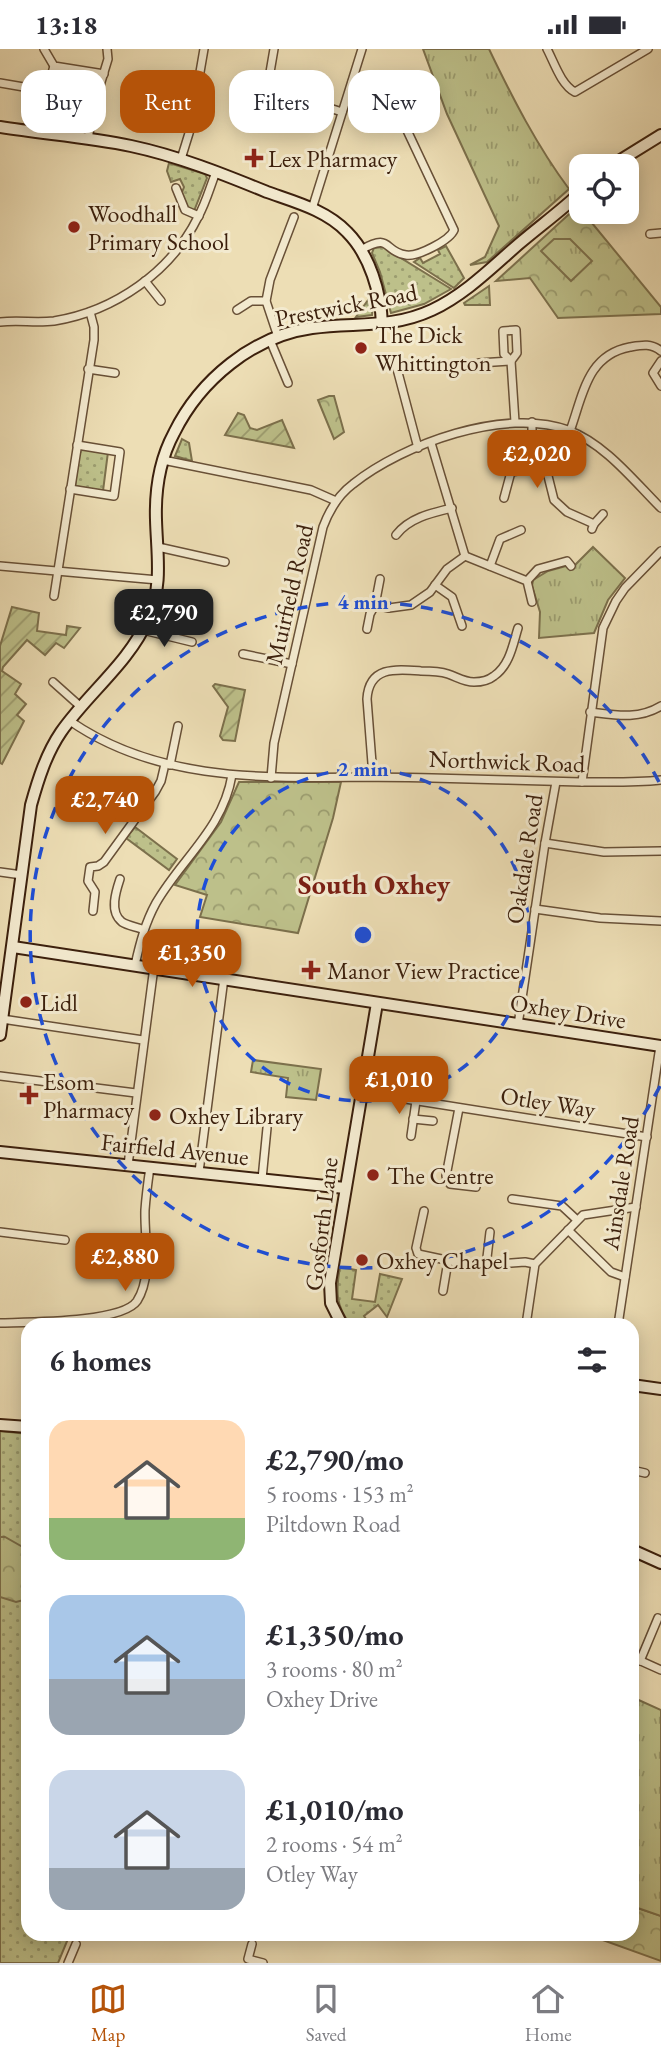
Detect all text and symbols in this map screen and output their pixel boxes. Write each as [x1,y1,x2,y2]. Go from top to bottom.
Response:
text: 13:18 [35,8,97,42]
chip: Buy [21,70,106,133]
chip: Rent [120,70,215,133]
chip: Filters [229,70,334,133]
chip: New [348,70,440,133]
place label: Lex Pharmacy [268,143,398,174]
marker: Lex Pharmacy [246,150,262,166]
map controls [569,154,639,224]
button: locate [569,154,639,224]
place label: Woodhall Primary School [88,198,229,257]
marker: Woodhall Primary School [66,219,82,235]
street label: Prestwick Road [272,276,421,334]
place label: The Dick Whittington [375,319,492,378]
marker: The Dick Whittington [353,340,369,356]
pin: £2,020 [480,431,594,490]
text: £2,020 [503,438,571,468]
street label: Muirfield Road [258,520,320,667]
text: 4 min [337,588,389,615]
pin: £2,790 [107,589,221,649]
text: £2,790 [130,597,198,627]
street label: Northwick Road [428,743,587,779]
text: 2 min [337,755,389,782]
pin: £2,740 [48,777,162,836]
text: £2,740 [71,784,139,814]
street label: Oakdale Road [498,791,550,926]
district label: South Oxhey [298,866,451,902]
centre of rings [351,923,375,947]
pin: £1,350 [135,929,249,989]
text: £1,350 [158,937,226,967]
place label: Manor View Practice [327,955,520,986]
marker: Manor View Practice [301,960,321,980]
place label: Lidl [40,987,78,1018]
street label: Oxhey Drive [508,987,628,1035]
marker: Lidl [18,994,34,1010]
pin: £1,010 [342,1056,456,1116]
text: £1,010 [365,1064,433,1094]
place label: Esom Pharmacy [43,1066,135,1125]
street label: Otley Way [498,1079,598,1125]
marker: Esom Pharmacy [21,1087,37,1103]
place label: Oxhey Library [169,1100,304,1131]
marker: Oxhey Library [147,1107,163,1123]
street label: Ainsdale Road [594,1113,646,1253]
street label: Fairfield Avenue [100,1126,250,1172]
street label: Gosforth Lane [297,1155,345,1293]
place label: The Centre [387,1160,494,1191]
marker: The Centre [365,1167,381,1183]
pin: £2,880 [68,1233,182,1293]
text: £2,880 [91,1241,159,1271]
place label: Oxhey Chapel [376,1245,508,1276]
marker: Oxhey Chapel [354,1252,370,1268]
text: 6 homes [49,1341,151,1380]
icon: filters [573,1341,611,1379]
text: £2,790/mo [266,1440,404,1479]
icon: home [105,1448,189,1532]
text: 5 rooms · 153 m² [266,1479,414,1509]
text: Piltdown Road [266,1509,400,1539]
text: £1,350/mo [266,1615,404,1654]
icon: home [105,1623,189,1707]
text: 3 rooms · 80 m² [266,1654,403,1684]
text: Oxhey Drive [266,1684,378,1714]
text: £1,010/mo [266,1790,404,1829]
icon: home [105,1798,189,1882]
text: 2 rooms · 54 m² [266,1829,403,1859]
text: Otley Way [266,1859,358,1889]
tab: Map [89,1980,127,2047]
tab: Saved [306,1980,346,2047]
tab: Home [525,1980,572,2047]

